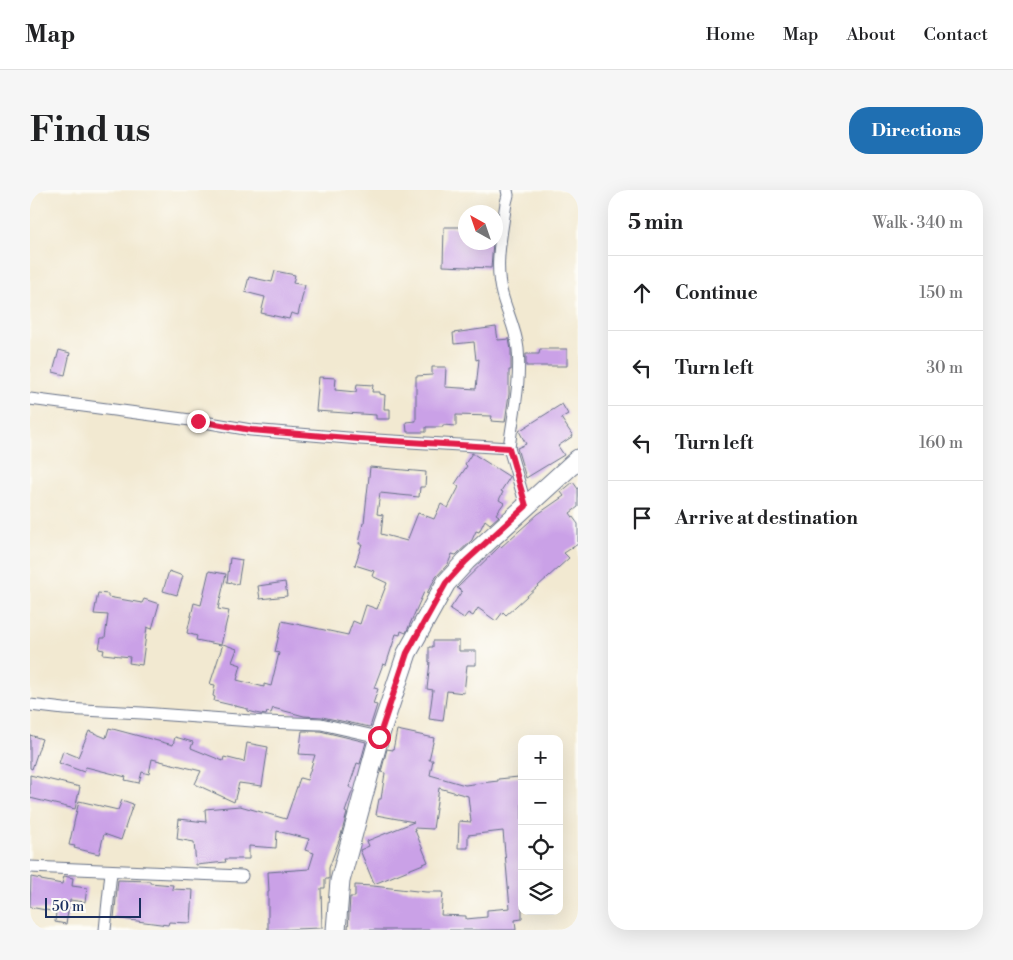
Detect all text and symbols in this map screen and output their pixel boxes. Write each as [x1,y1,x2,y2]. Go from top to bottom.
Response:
text: Map [25,20,75,50]
text: Home [706,23,755,46]
text: Map [783,23,819,46]
text: About [847,23,896,46]
text: Contact [924,23,988,46]
button: Directions [849,107,983,154]
text: Find us [30,109,150,152]
north arrow [458,205,503,250]
text: 5 min [628,210,683,236]
text: Walk · 340 m [873,213,963,233]
icon: ahead [628,279,656,307]
text: Continue [675,281,758,305]
text: 150 m [919,283,963,303]
icon: left [628,354,656,382]
text: Turn left [675,356,754,380]
text: 30 m [926,358,963,378]
route end [187,410,210,433]
icon: left [628,429,656,457]
text: Turn left [675,431,754,455]
text: 160 m [919,433,963,453]
icon: arrive [628,504,656,532]
text: Arrive at destination [675,506,858,530]
route start [368,726,391,749]
map controls [518,735,563,915]
button: + [518,735,563,780]
button: − [518,780,563,825]
button: locate [518,825,563,870]
button: layers [518,870,563,915]
scale bar [45,895,141,918]
text: 50 m [52,898,84,916]

